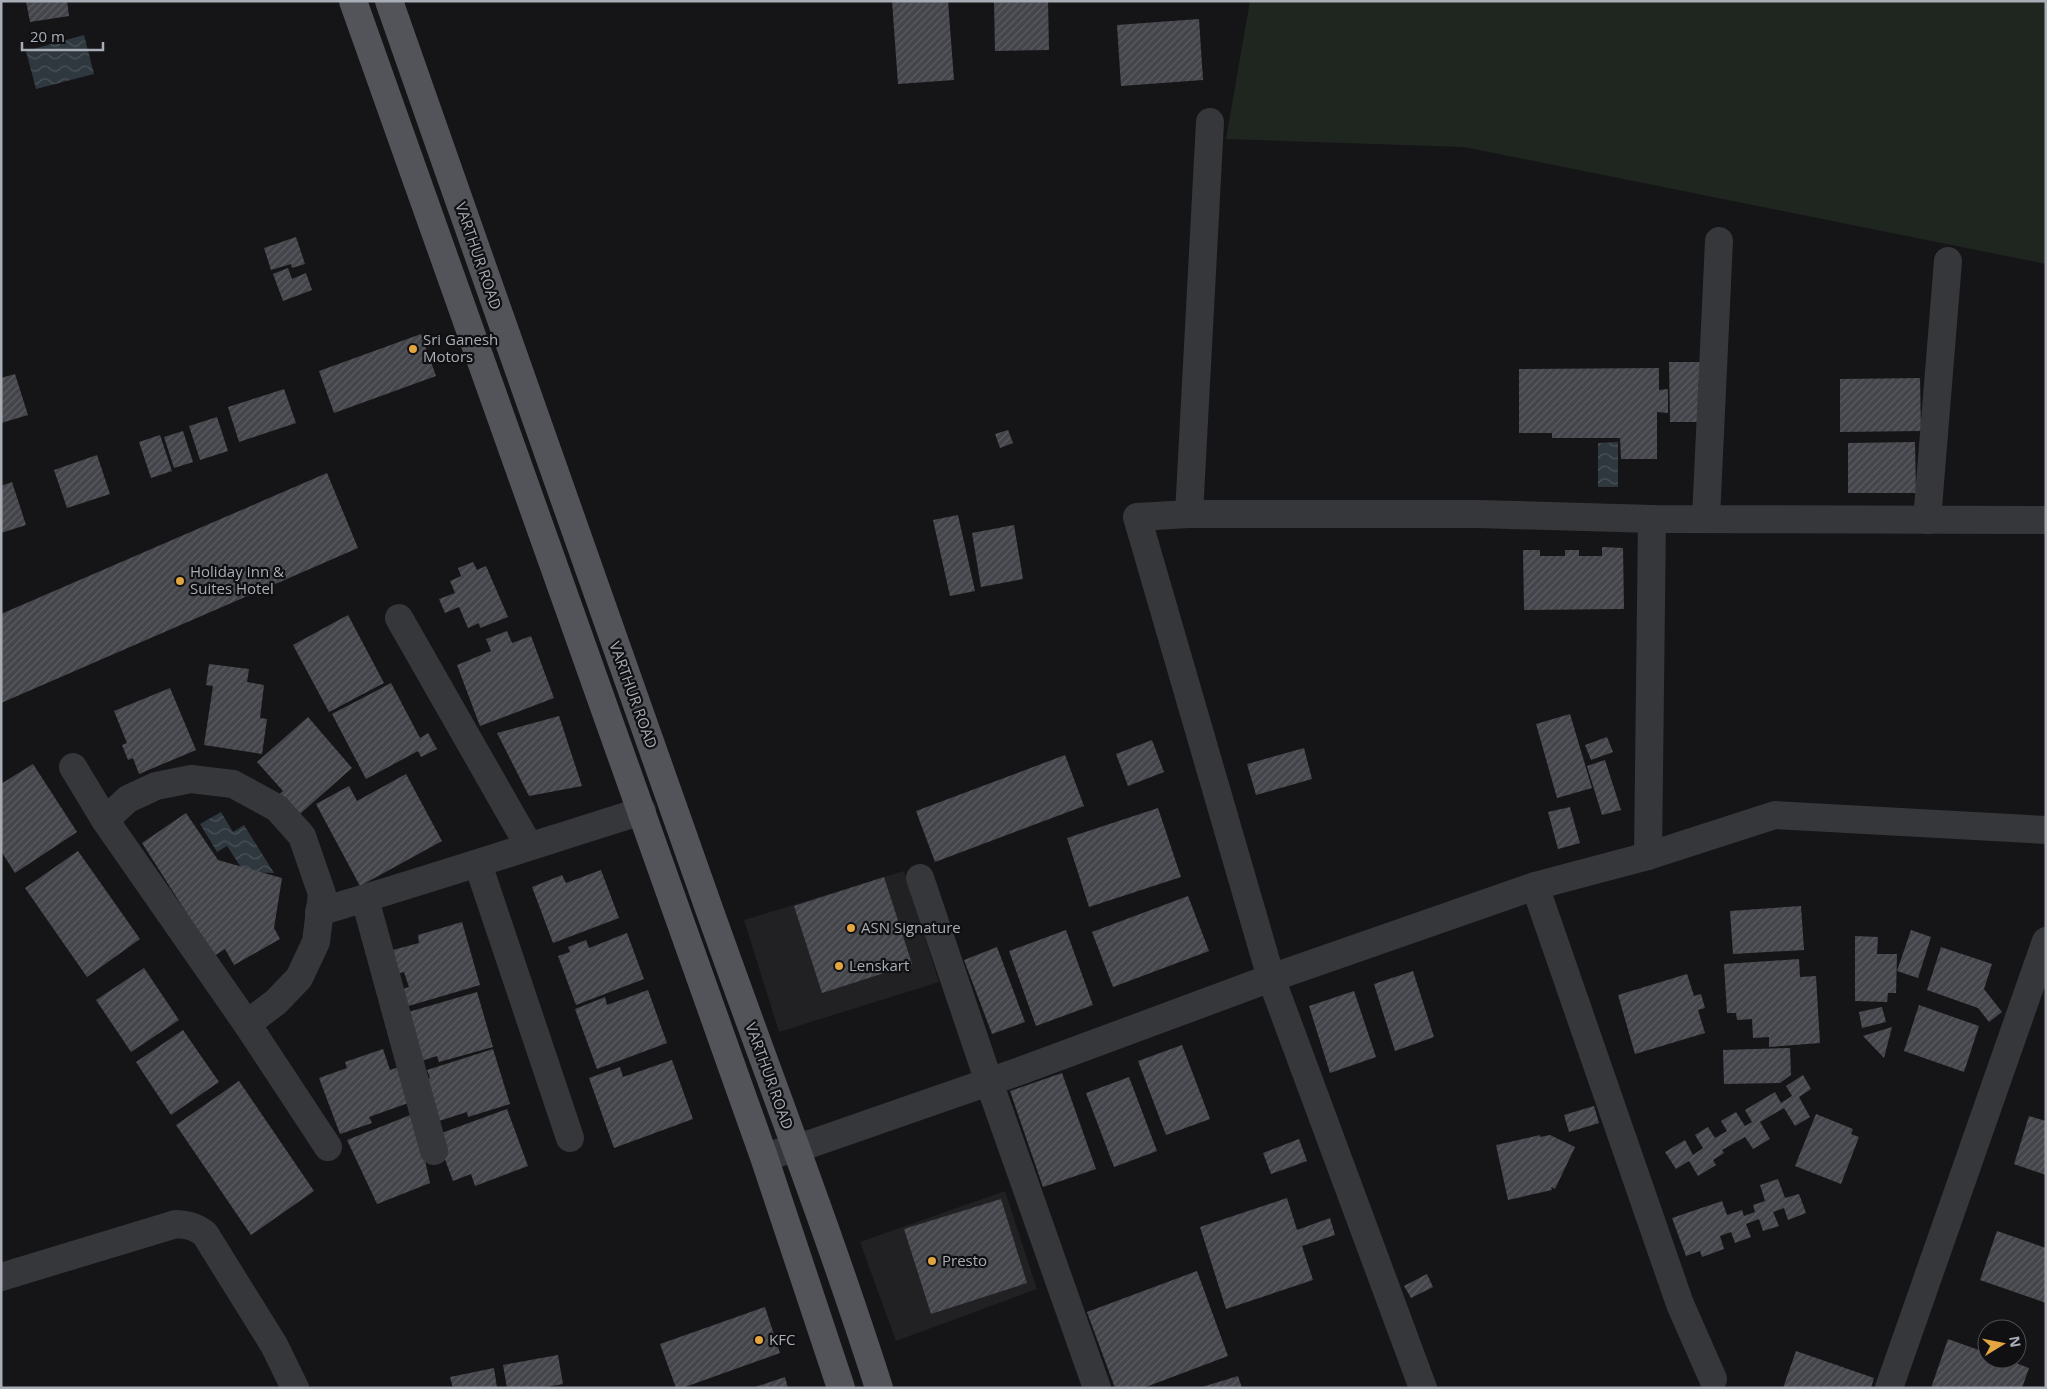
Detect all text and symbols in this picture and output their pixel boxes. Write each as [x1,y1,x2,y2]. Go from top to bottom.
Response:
scale bar [22,20,104,52]
text: 20 m [30,26,65,46]
street label: VARTHUR ROAD [451,199,507,312]
place label: Sri Ganesh Motors [423,329,498,366]
marker: Sri Ganesh Motors [407,343,419,355]
place label: Holiday Inn & Suites Hotel [190,561,284,598]
marker: Holiday Inn & Suites Hotel [174,575,186,587]
street label: VARTHUR ROAD [605,638,663,751]
place label: ASN Signature [861,917,961,937]
marker: ASN Signature [845,922,857,934]
place label: Lenskart [849,955,909,975]
marker: Lenskart [833,960,845,972]
street label: VARTHUR ROAD [741,1019,799,1132]
place label: Presto [942,1250,987,1270]
marker: Presto [926,1255,938,1267]
north arrow [1977,1319,2027,1369]
place label: KFC [769,1329,795,1349]
marker: KFC [753,1334,765,1346]
text: N [2005,1334,2026,1349]

